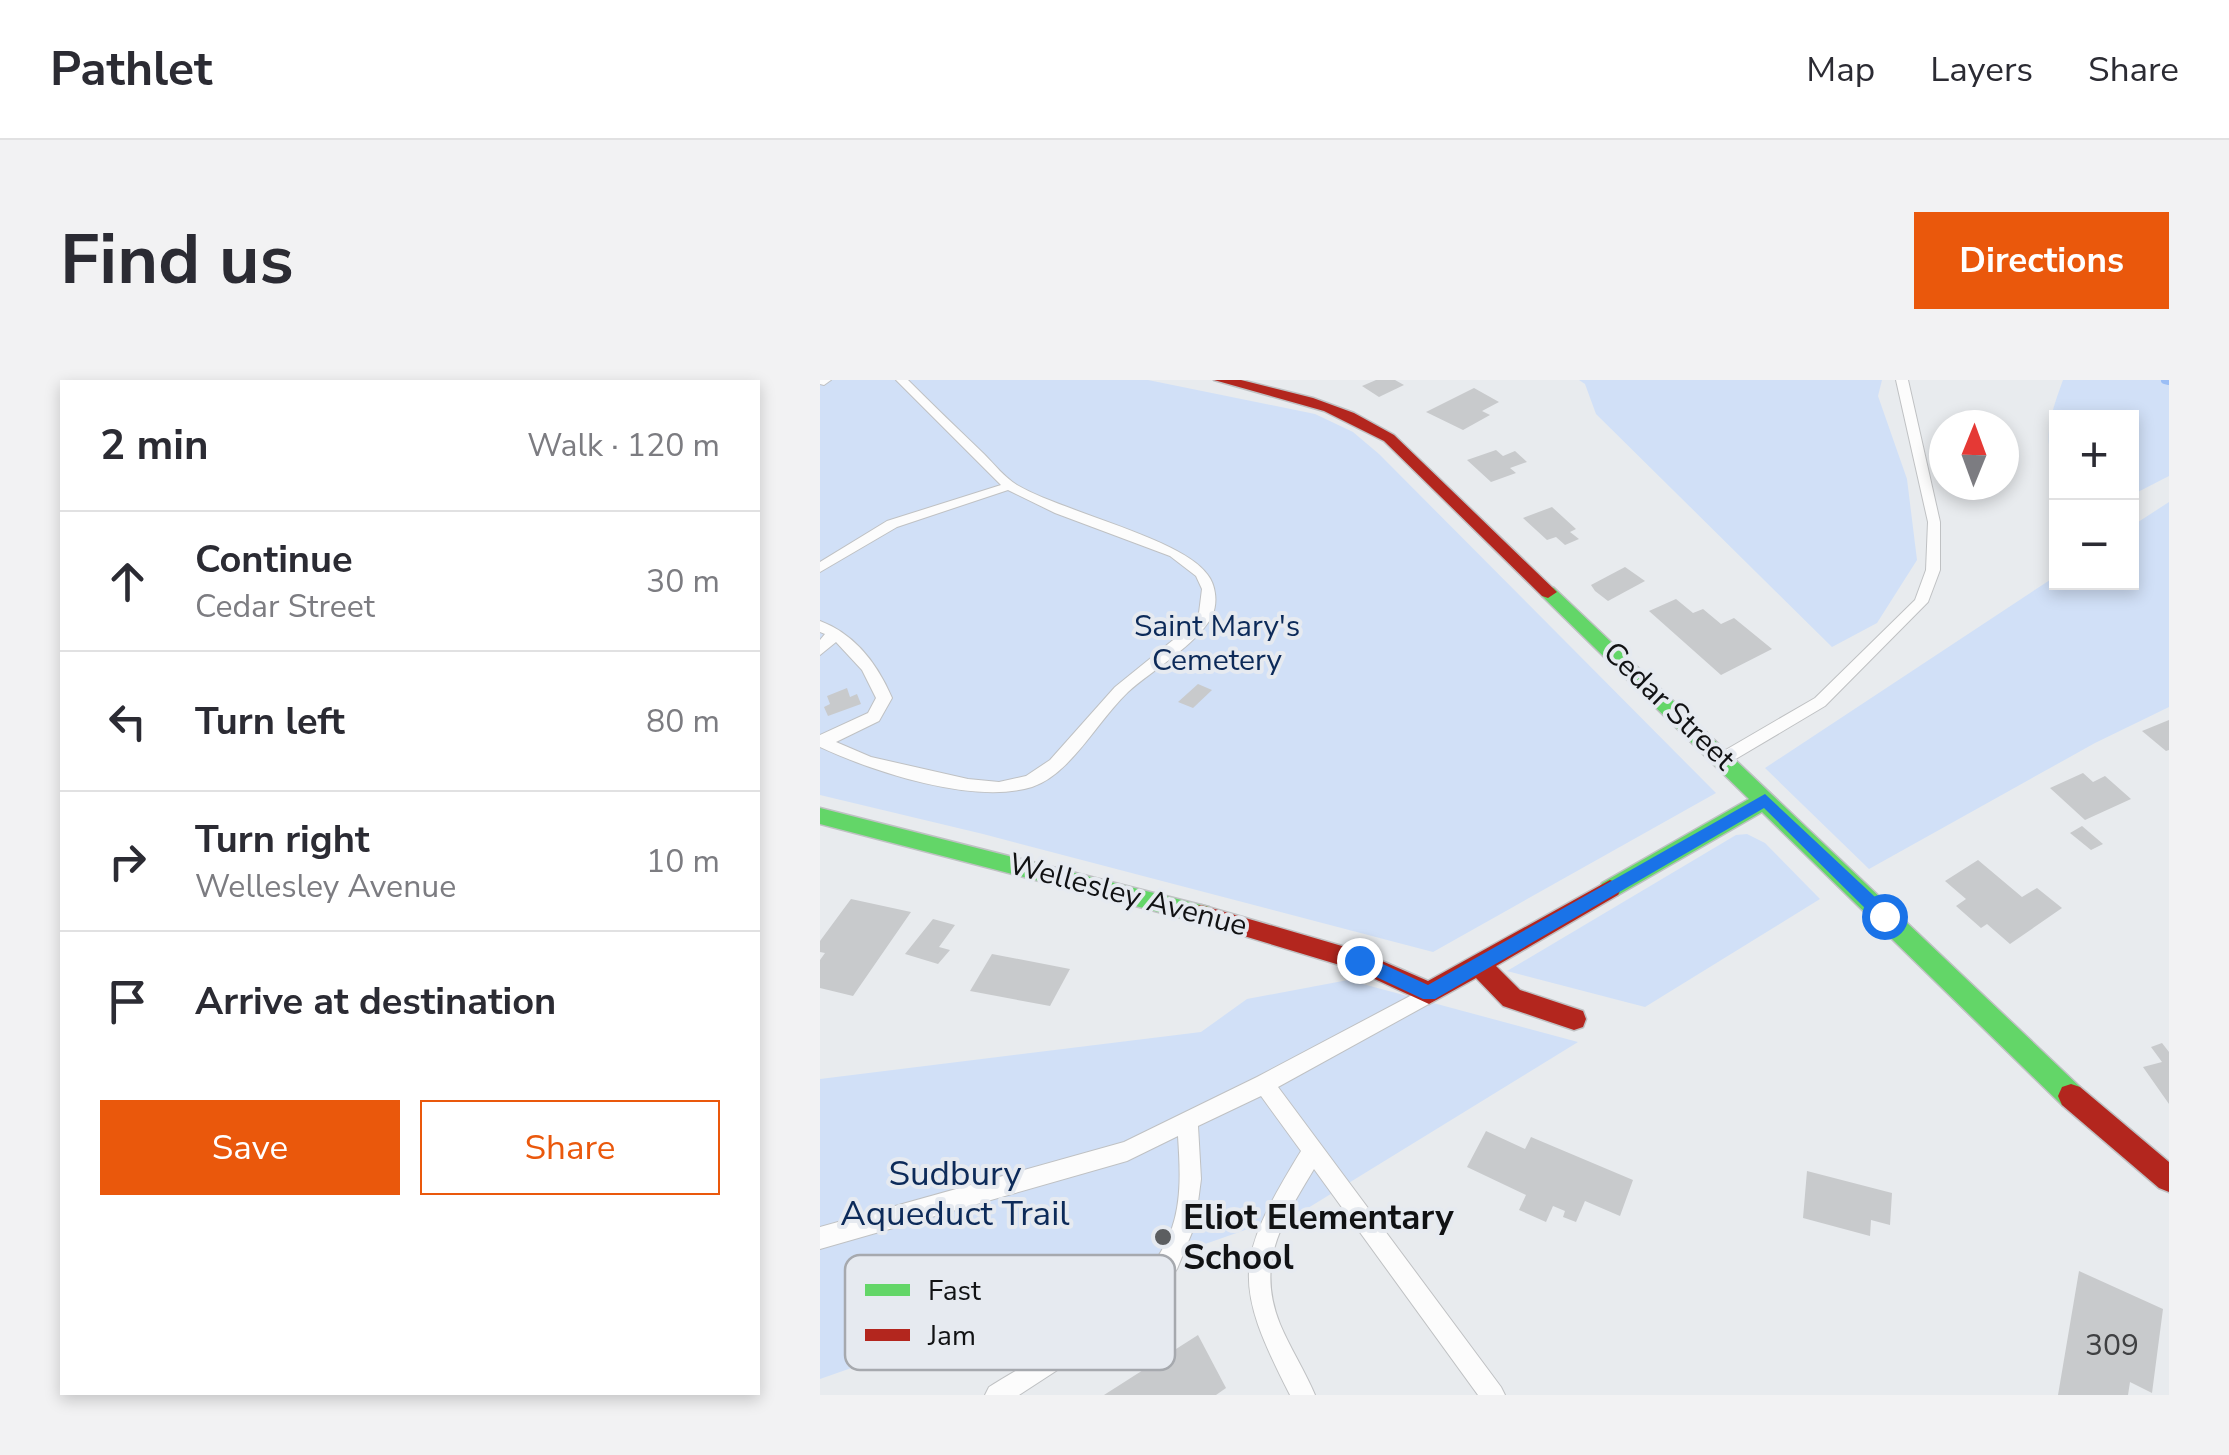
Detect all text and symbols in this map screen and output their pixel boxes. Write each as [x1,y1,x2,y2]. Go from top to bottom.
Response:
text: Pathlet [50,36,212,102]
text: Map [1806,46,1875,93]
text: Layers [1930,46,2033,93]
text: Share [2088,46,2179,93]
text: Find us [60,212,294,308]
button: Directions [1914,212,2169,309]
north arrow [1929,410,2019,500]
map controls [2049,410,2139,590]
button: + [2049,410,2139,500]
text: 2 min [100,417,209,474]
text: Walk · 120 m [527,424,720,467]
button: − [2049,500,2139,590]
text: Continue [195,534,353,585]
icon: ahead [100,554,155,609]
text: 30 m [646,560,720,603]
text: Cedar Street [195,585,375,628]
park label: Saint Mary's Cemetery [1134,606,1300,681]
street label: Cedar Street [1594,633,1744,780]
icon: left [100,694,155,749]
text: Turn left [195,696,345,747]
text: 80 m [646,700,720,743]
text: Turn right [195,814,370,865]
icon: right [100,834,155,889]
text: 10 m [646,840,720,883]
street label: Wellesley Avenue [1004,843,1252,947]
text: Wellesley Avenue [195,865,456,908]
route start [1862,894,1908,940]
route end [1337,938,1383,984]
icon: arrive [100,974,155,1029]
text: Arrive at destination [195,976,556,1027]
button: Save [100,1100,400,1195]
button: Share [420,1100,720,1195]
park label: Sudbury Aqueduct Trail [840,1150,1070,1237]
place label: Eliot Elementary School [1183,1194,1454,1281]
marker: Eliot Elementary School [1152,1226,1174,1248]
legend [845,1255,1175,1370]
text: Fast [928,1272,981,1310]
text: Jam [927,1317,976,1355]
house number: 309 [2085,1325,2139,1366]

